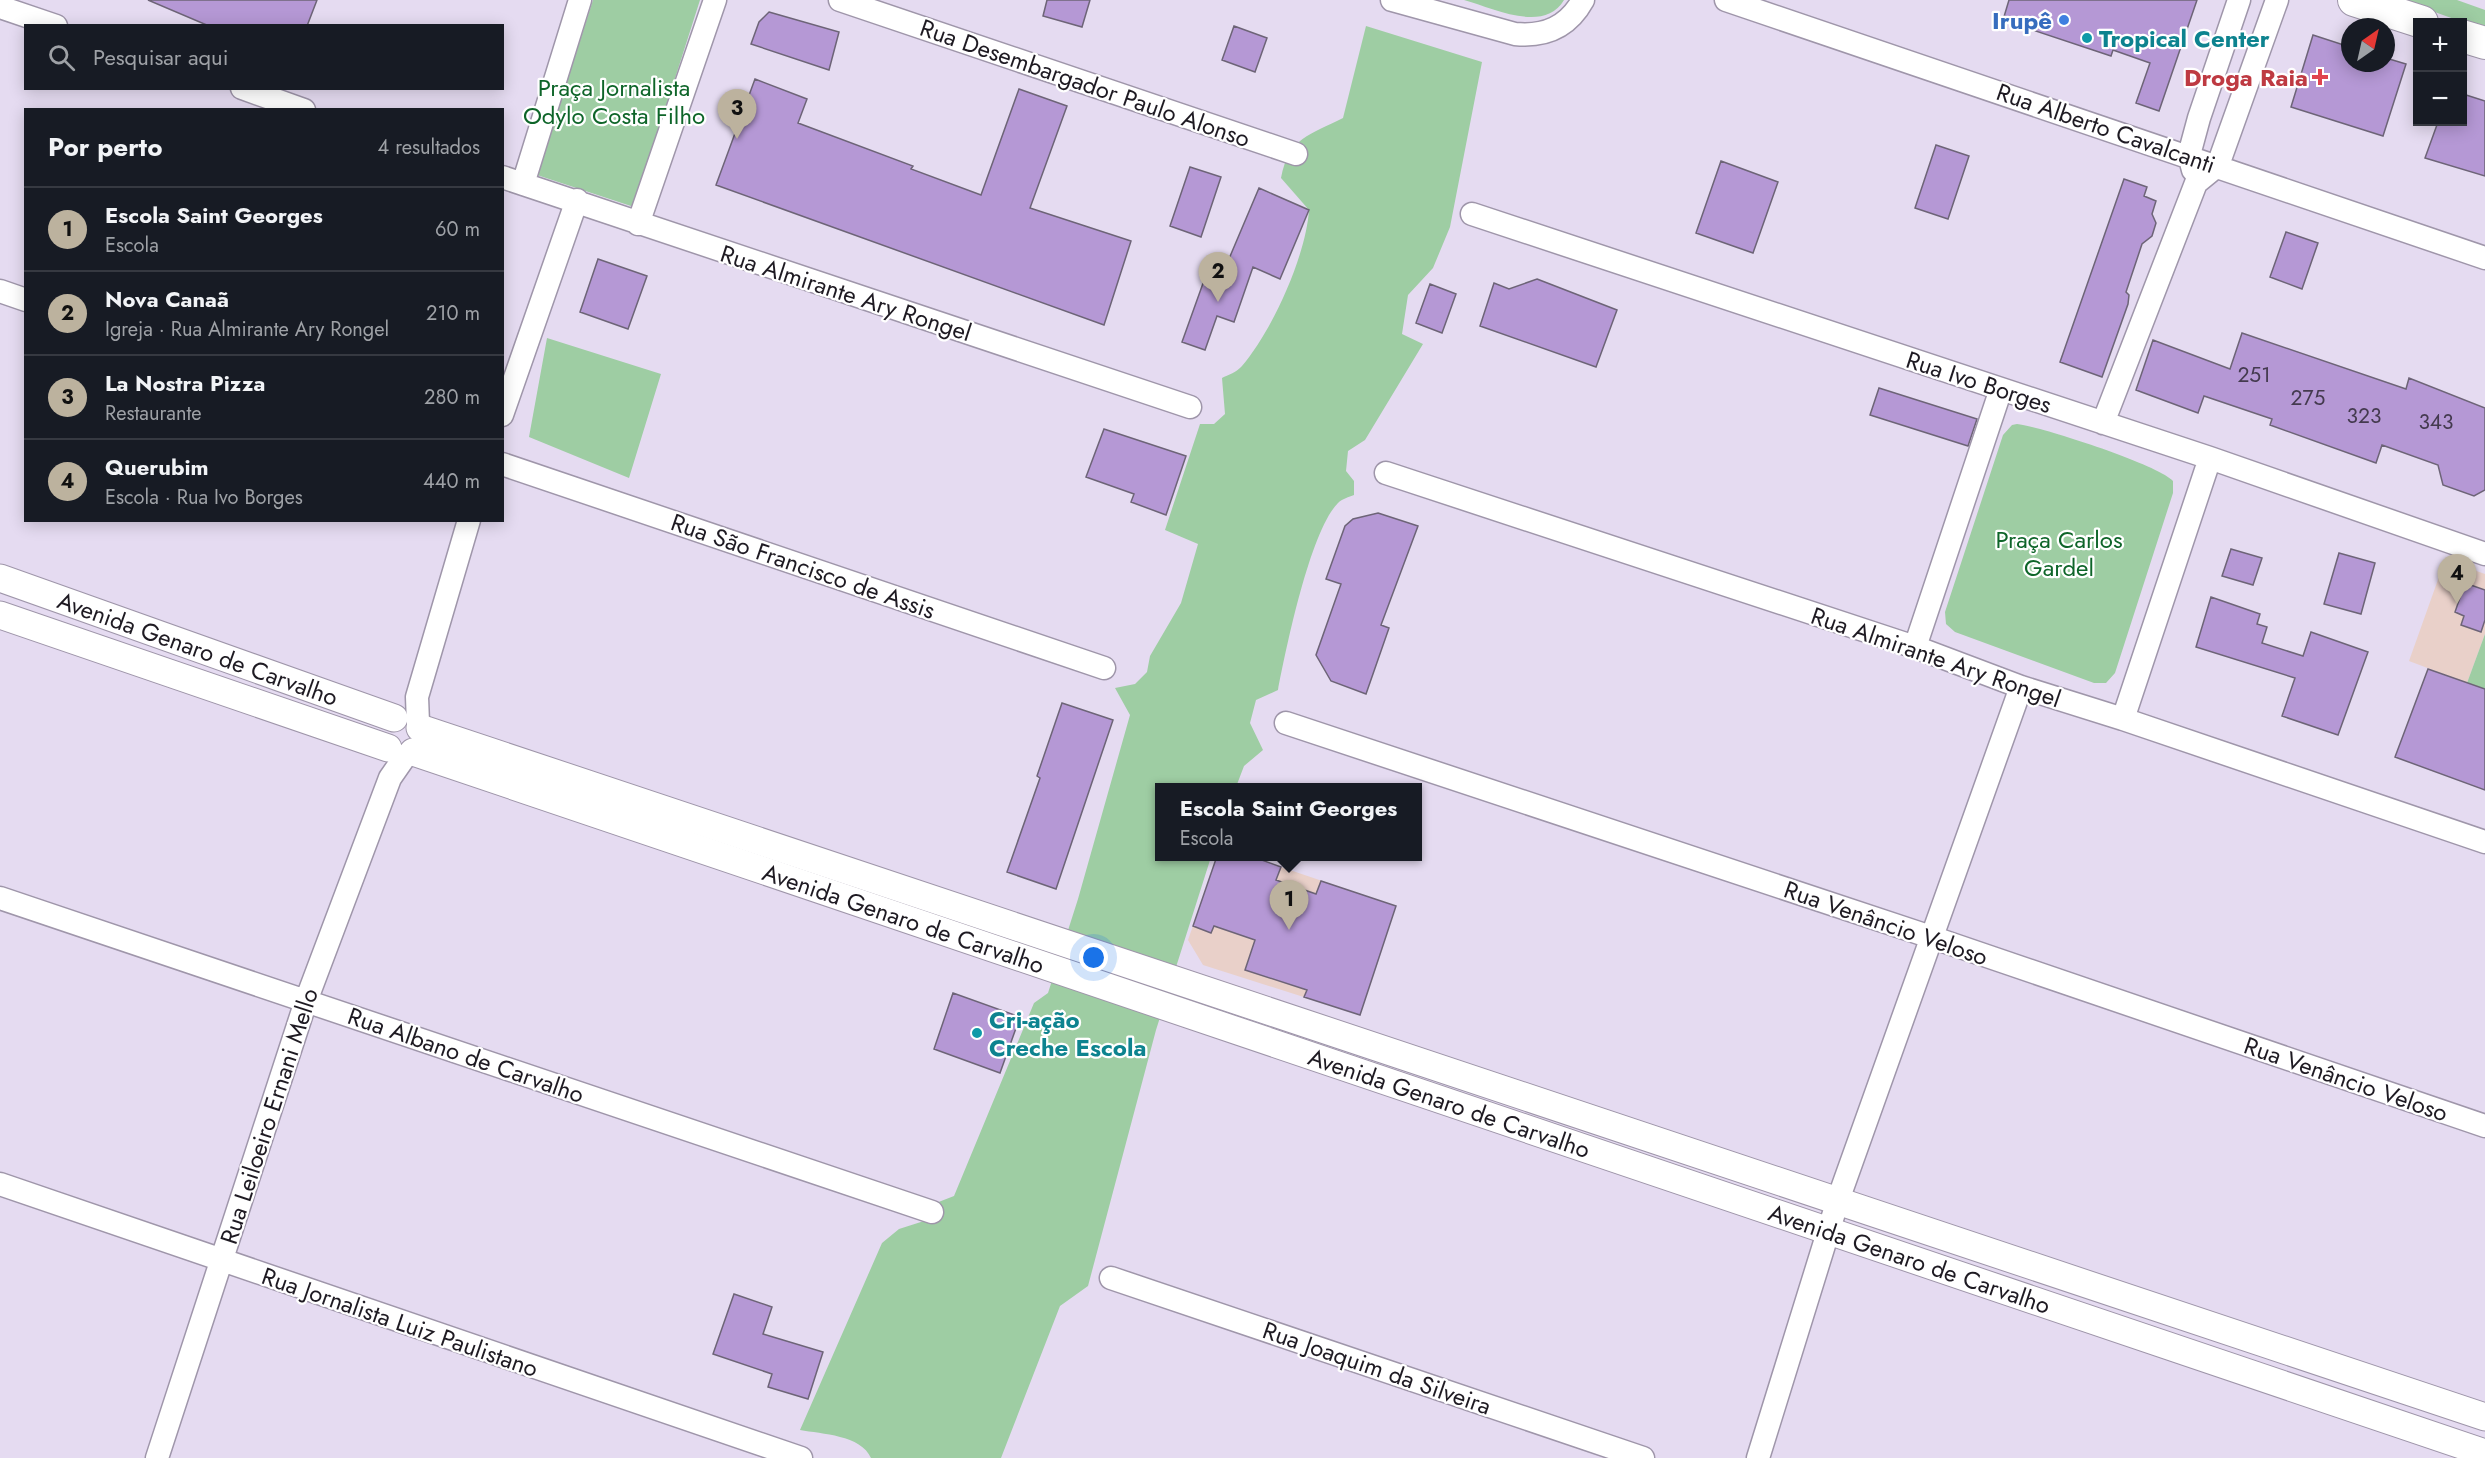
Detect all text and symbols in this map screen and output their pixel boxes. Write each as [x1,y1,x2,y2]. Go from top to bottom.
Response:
place label: Irupê [1992,3,2052,38]
street label: Rua Desembargador Paulo Alonso [915,10,1255,156]
marker: Irupê [2057,13,2071,27]
north arrow [2341,18,2395,72]
map controls [2413,18,2467,126]
button: + [2413,18,2467,72]
place label: Tropical Center [2099,21,2270,56]
search box [24,24,504,90]
marker: Tropical Center [2080,31,2094,45]
icon: search [45,41,78,74]
text: Pesquisar aqui [93,41,228,73]
place label: Droga Raia [2184,60,2308,95]
park label: Praça Jornalista Odylo Costa Filho [523,70,705,133]
marker: Droga Raia [2313,70,2327,84]
button: − [2413,72,2467,126]
street label: Rua Alberto Cavalcanti [1992,74,2220,182]
pin: 3 [718,90,756,139]
text: Por perto [48,128,162,166]
text: 4 resultados [378,133,480,162]
text: Escola Saint Georges [105,199,323,231]
text: 1 [62,215,73,244]
text: 60 m [435,215,480,244]
text: Escola [105,231,159,260]
street label: Rua Almirante Ary Rongel [716,236,976,350]
pin: 2 [1198,252,1238,302]
text: Nova Canaã [105,283,229,315]
text: 2 [61,299,74,328]
text: 210 m [426,299,480,328]
text: Igreja · Rua Almirante Ary Rongel [105,315,389,344]
street label: Rua Ivo Borges [1902,342,2056,422]
house number: 251 [2237,360,2271,390]
text: La Nostra Pizza [105,367,265,399]
text: 3 [61,383,74,412]
text: 280 m [424,383,480,412]
house number: 275 [2291,383,2325,413]
text: Restaurante [105,399,202,428]
house number: 323 [2347,401,2381,431]
house number: 343 [2418,407,2454,437]
text: Querubim [105,451,209,483]
text: 4 [61,467,74,496]
text: 440 m [423,467,480,496]
text: Escola · Rua Ivo Borges [105,483,303,512]
street label: Rua São Francisco de Assis [666,504,940,628]
park label: Praça Carlos Gardel [1995,522,2123,585]
pin: 4 [2438,554,2476,604]
street label: Avenida Genaro de Carvalho [53,582,343,714]
street label: Rua Almirante Ary Rongel [1806,598,2066,716]
popup [1155,783,1422,861]
text: Escola Saint Georges [1180,792,1397,824]
text: Escola [1180,824,1233,853]
street label: Avenida Genaro de Carvalho [758,854,1049,982]
street label: Rua Venâncio Veloso [1779,872,1993,974]
pin: 1 [1270,880,1308,930]
your location [1079,943,1108,972]
street label: Rua Leiloeiro Ernani Mello [211,984,327,1248]
street label: Rua Albano de Carvalho [343,998,589,1112]
place label: Cri-ação Creche Escola [989,1002,1146,1065]
marker: Cri-ação Creche Escola [970,1026,984,1040]
street label: Rua Venâncio Veloso [2239,1028,2453,1130]
street label: Avenida Genaro de Carvalho [1304,1039,1595,1167]
street label: Avenida Genaro de Carvalho [1764,1194,2055,1322]
street label: Rua Jornalista Luiz Paulistano [257,1258,543,1386]
street label: Rua Joaquim da Silveira [1258,1312,1496,1424]

